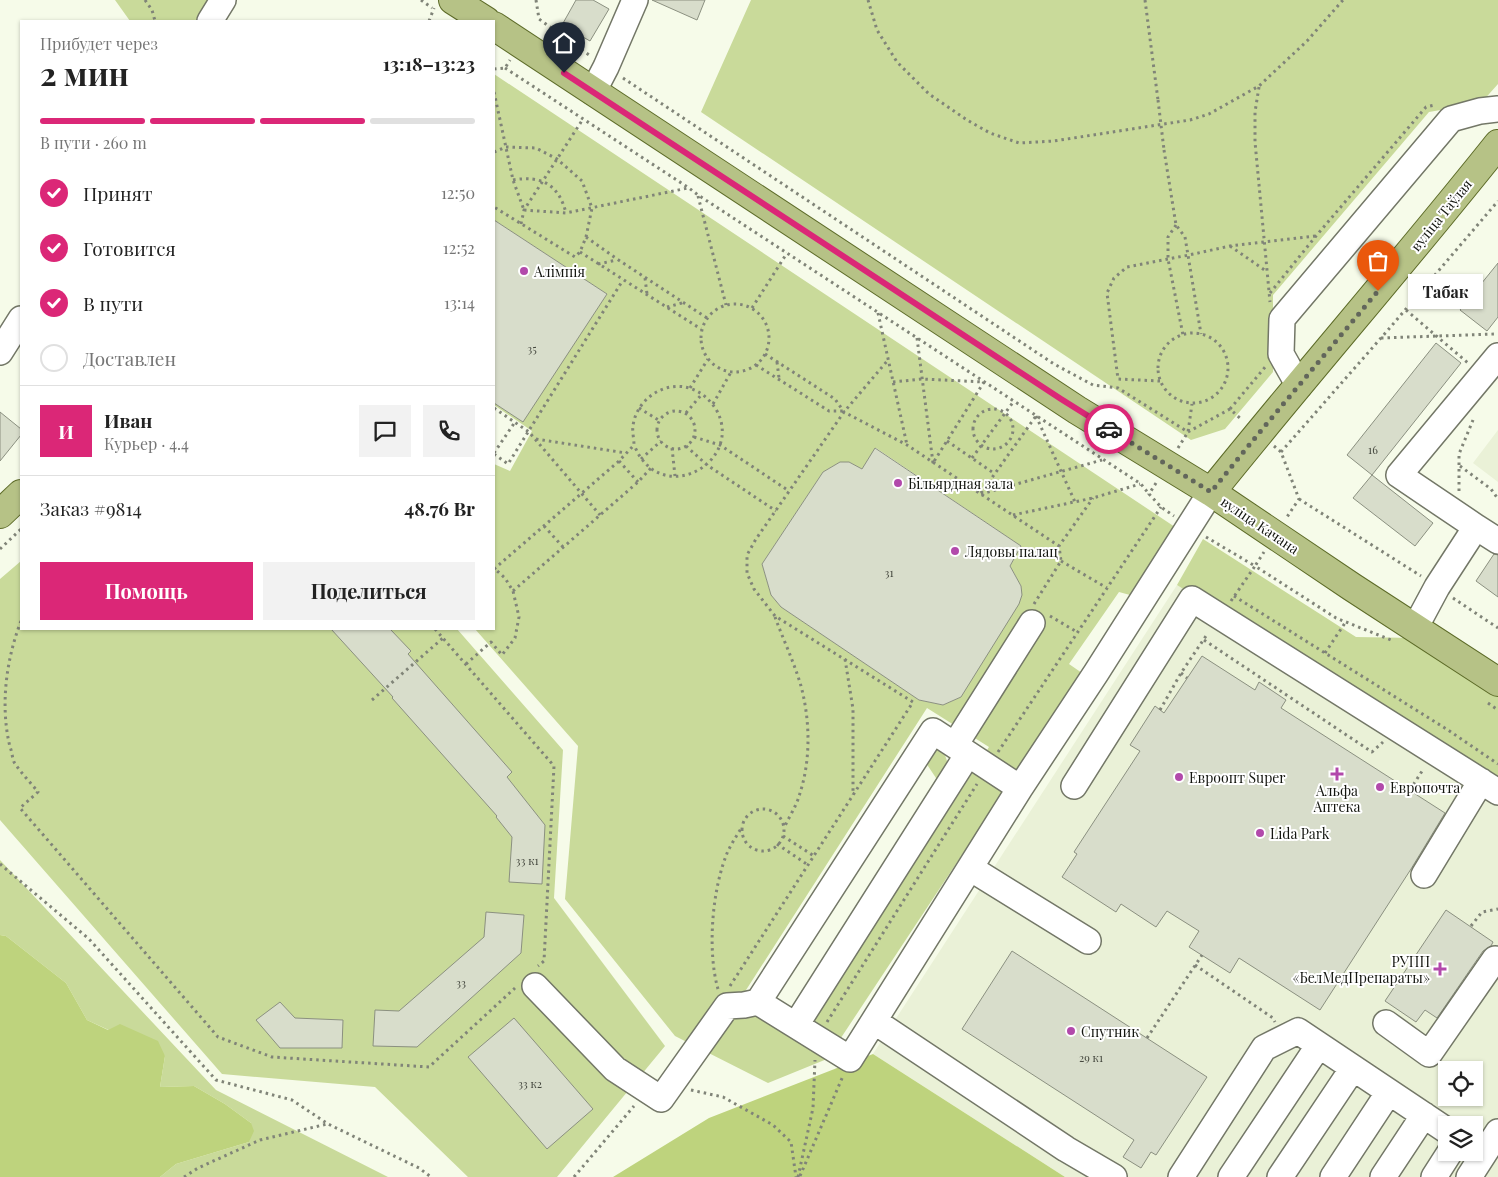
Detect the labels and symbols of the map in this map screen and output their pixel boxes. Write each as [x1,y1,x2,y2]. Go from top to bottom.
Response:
pin [543,22,585,73]
street label: вуліца Таўлая [1406,175,1476,255]
pin [1357,240,1399,291]
place label: Алімпія [533,262,585,281]
marker: Алімпія [518,265,530,277]
callout: Табак [1408,274,1483,308]
house number: 35 [527,341,537,356]
courier [1084,404,1134,454]
house number: 16 [1368,442,1378,457]
place label: Більярдная зала [908,474,1013,493]
marker: Більярдная зала [892,477,904,489]
street label: вуліца Качана [1217,492,1303,558]
place label: Лядовы палац [964,542,1058,561]
marker: Лядовы палац [949,545,961,557]
house number: 31 [884,565,894,580]
place label: Евроопт Super [1189,768,1286,787]
marker: Альфа Аптека [1331,768,1343,780]
marker: Евроопт Super [1173,771,1185,783]
place label: Европочта [1390,778,1460,797]
place label: Альфа Аптека [1312,781,1361,816]
marker: Европочта [1374,781,1386,793]
place label: Lida Park [1270,824,1330,843]
marker: Lida Park [1254,827,1266,839]
house number: 33 к1 [515,853,539,868]
place label: РУПП «БелМедПрепараты» [1292,952,1430,987]
marker: РУПП «БелМедПрепараты» [1434,963,1446,975]
house number: 33 [456,975,466,990]
place label: Спутник [1081,1022,1139,1041]
marker: Спутник [1065,1025,1077,1037]
house number: 29 к1 [1079,1050,1103,1065]
house number: 33 к2 [518,1076,542,1091]

